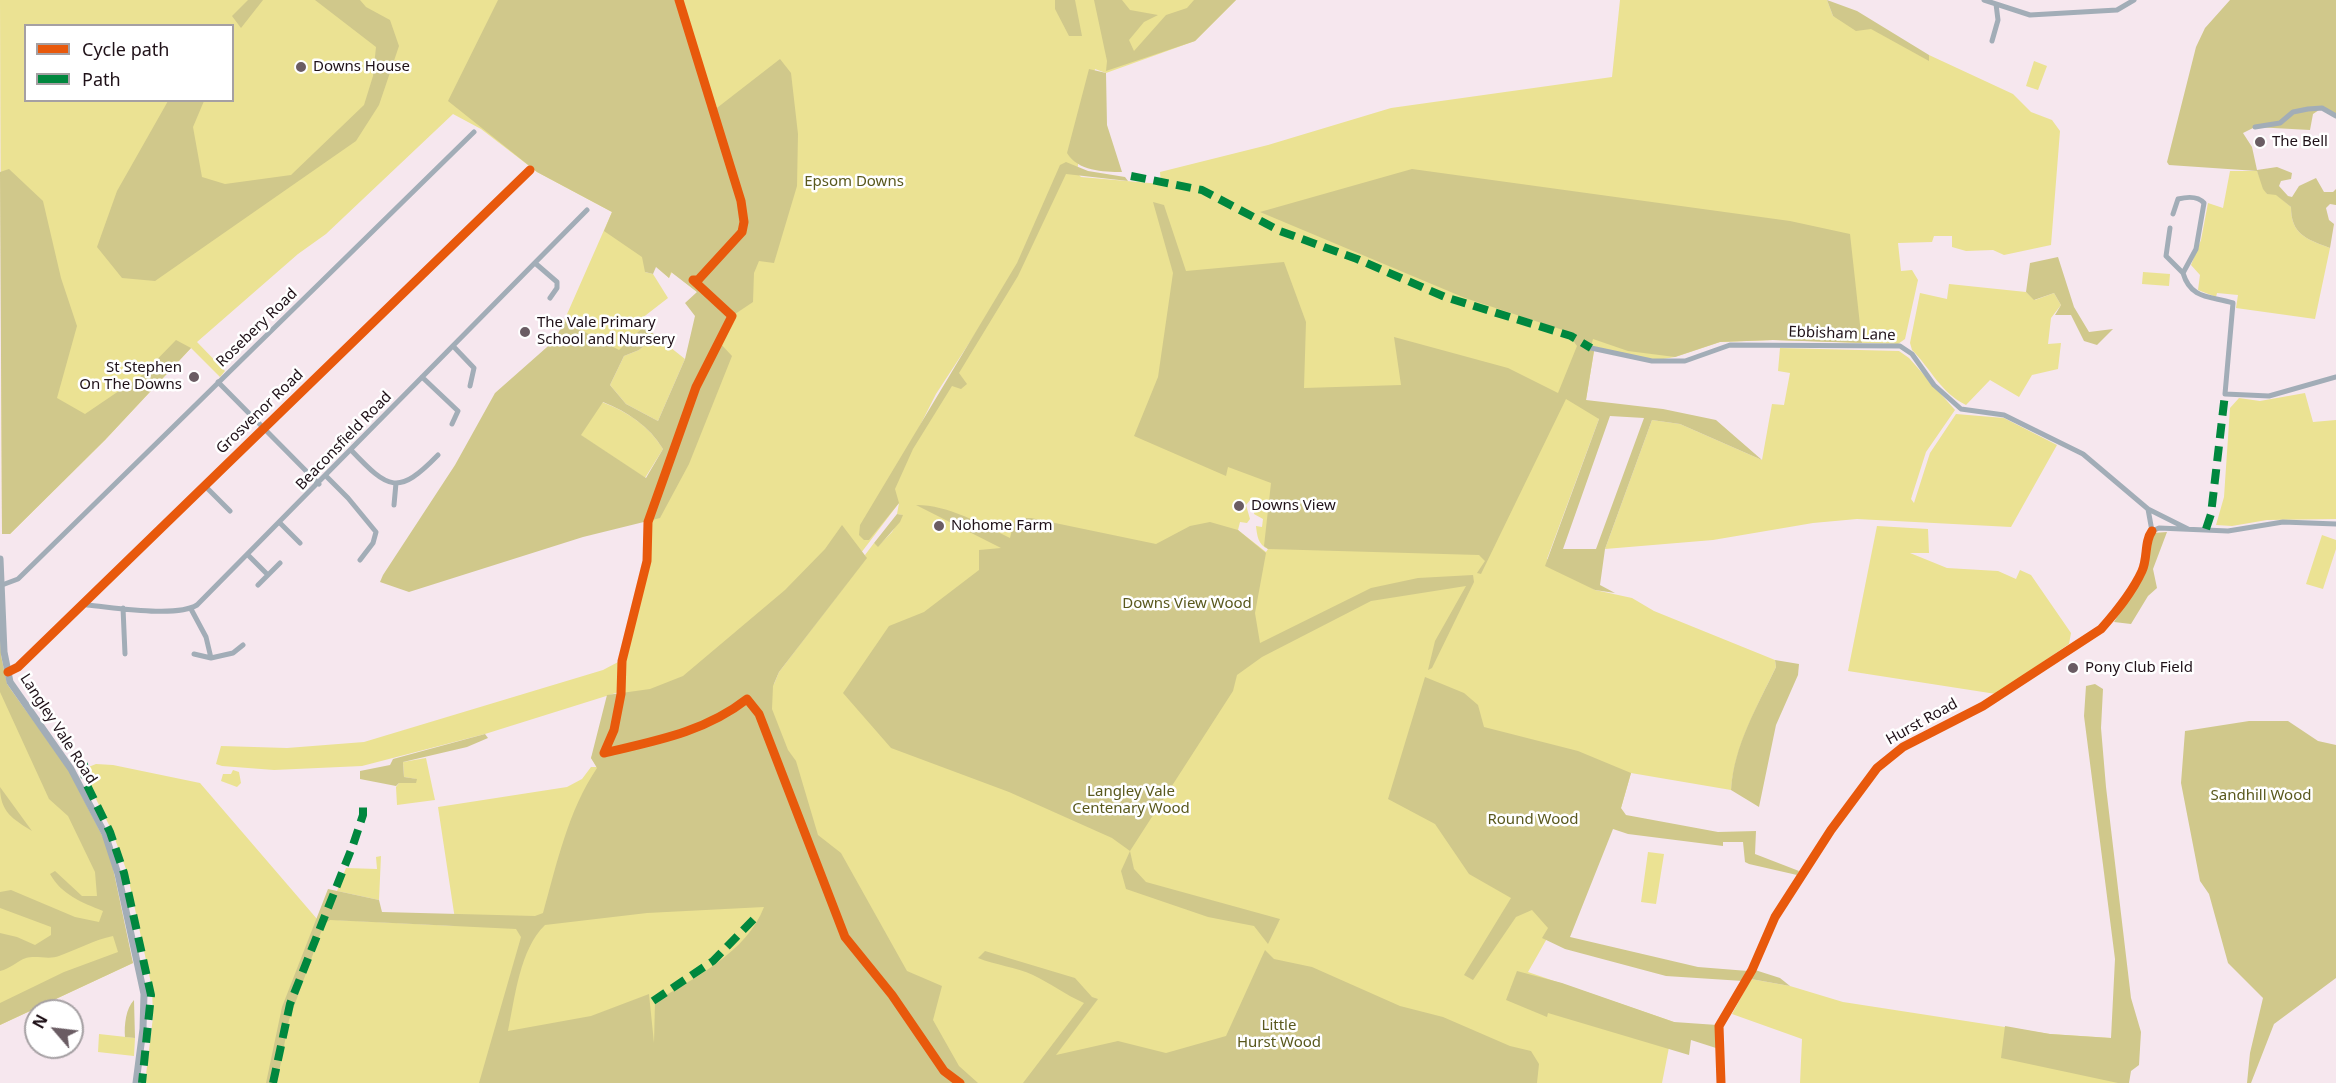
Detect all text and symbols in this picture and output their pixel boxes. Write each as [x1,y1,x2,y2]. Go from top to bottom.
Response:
legend [24,24,234,102]
text: Cycle path [82,37,169,61]
place label: Downs House [313,58,410,76]
marker: Downs House [294,60,308,74]
text: Path [82,67,121,91]
place label: The Bell [2272,133,2328,151]
marker: The Bell [2253,135,2267,149]
park label: Epsom Downs [804,173,904,191]
street label: Rosebery Road [213,285,301,371]
place label: The Vale Primary School and Nursery [537,314,675,349]
street label: Ebbisham Lane [1788,323,1896,345]
marker: The Vale Primary School and Nursery [518,325,532,339]
place label: St Stephen On The Downs [79,359,182,394]
street label: Grosvenor Road [213,366,307,458]
marker: St Stephen On The Downs [187,370,201,384]
street label: Beaconsfield Road [292,388,396,494]
place label: Downs View [1251,497,1336,515]
marker: Downs View [1232,499,1246,513]
place label: Nohome Farm [951,517,1053,535]
marker: Nohome Farm [932,519,946,533]
park label: Downs View Wood [1122,595,1252,613]
place label: Pony Club Field [2085,659,2193,677]
marker: Pony Club Field [2066,661,2080,675]
street label: Langley Vale Road [16,671,100,787]
street label: Hurst Road [1883,695,1961,749]
park label: Langley Vale Centenary Wood [1072,783,1190,818]
park label: Sandhill Wood [2211,787,2311,805]
park label: Round Wood [1487,811,1579,829]
north arrow [24,999,84,1059]
text: N [27,1011,53,1032]
park label: Little Hurst Wood [1237,1017,1321,1052]

